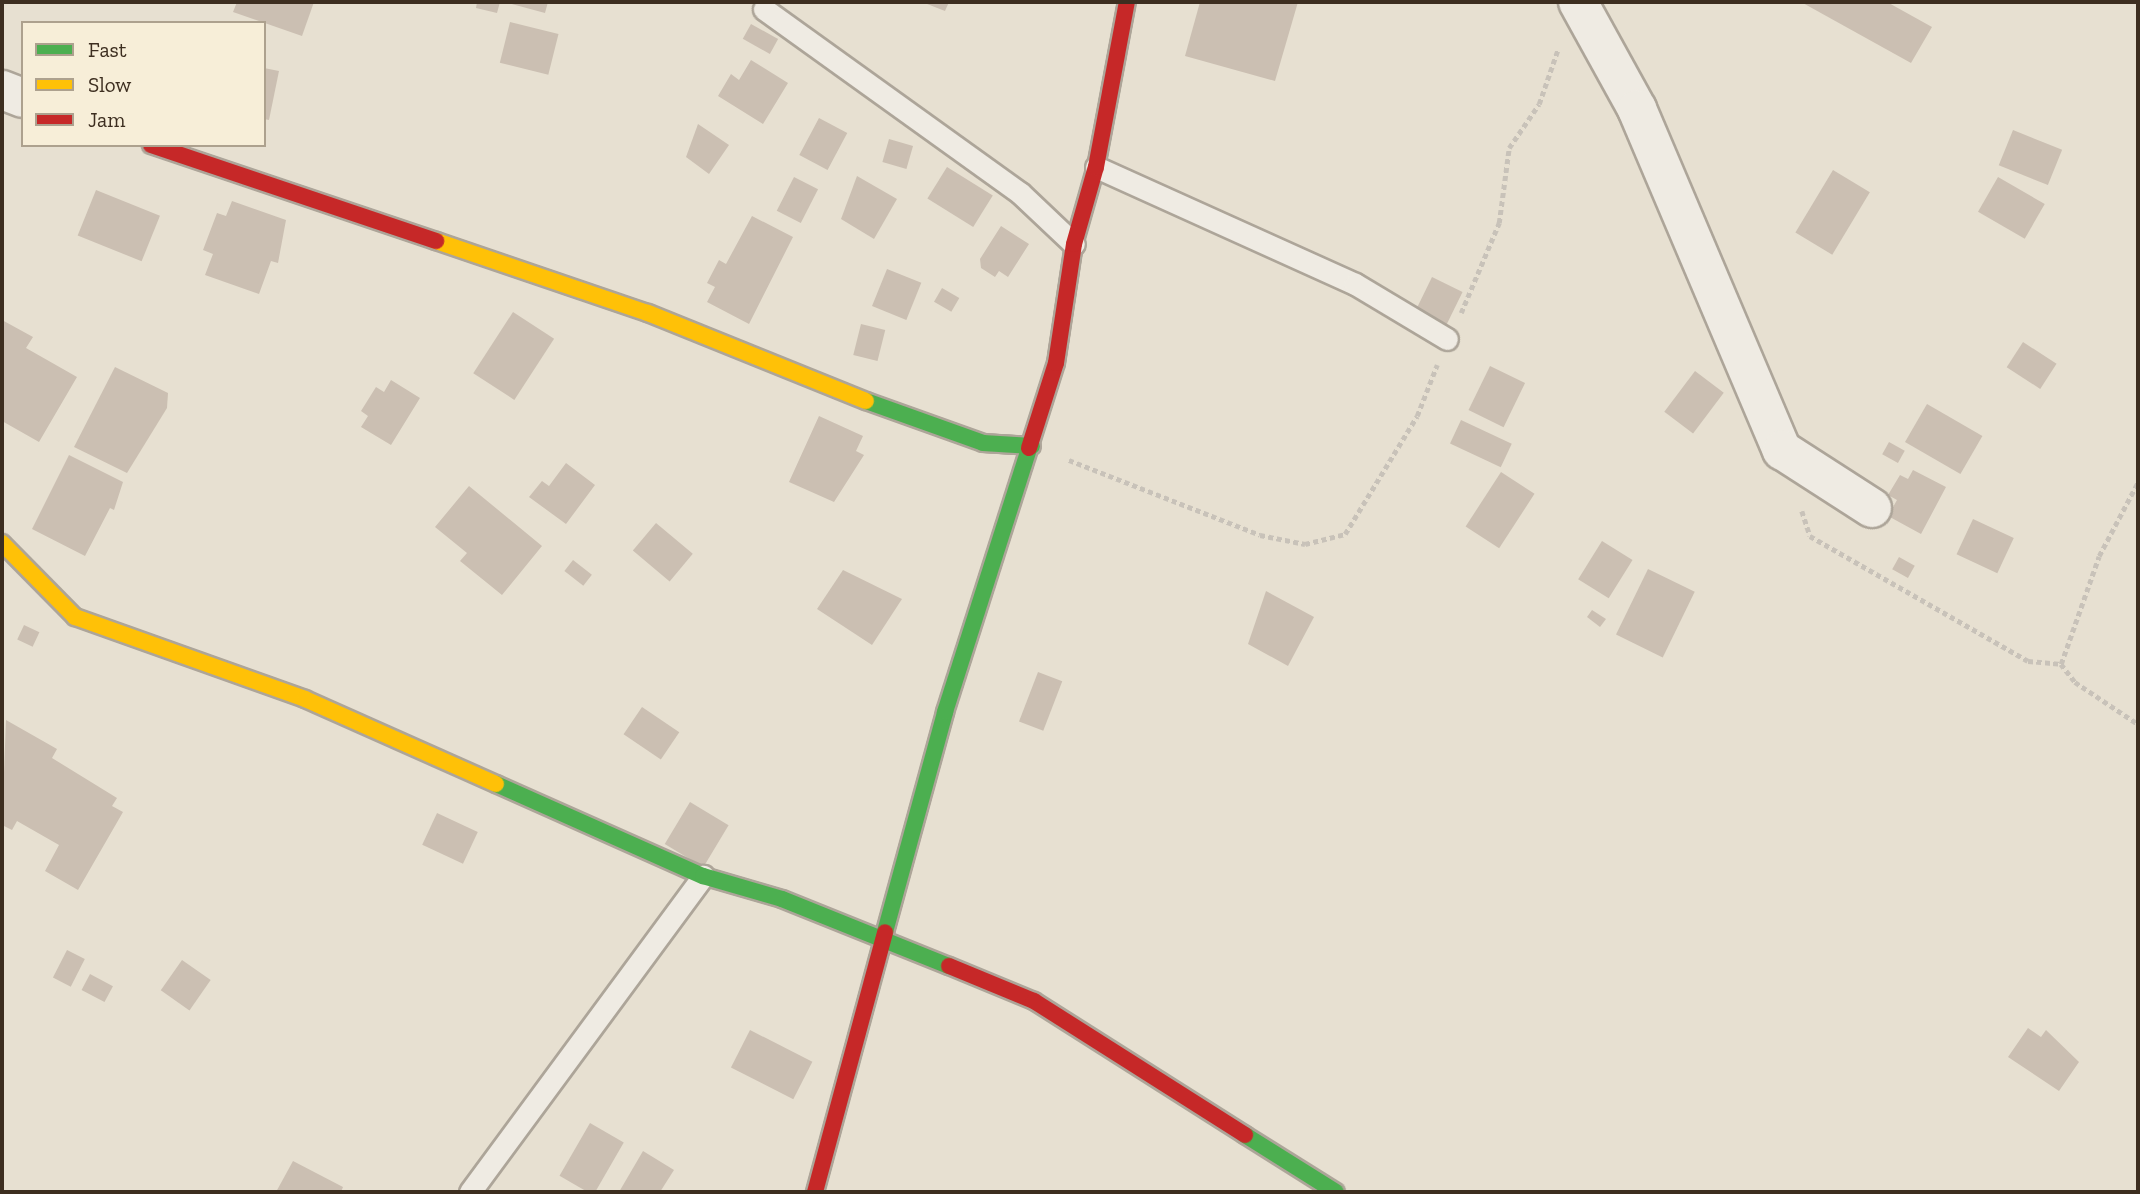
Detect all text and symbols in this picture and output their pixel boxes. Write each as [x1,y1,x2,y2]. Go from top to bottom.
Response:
legend [21,21,266,147]
text: Fast [88,37,127,62]
text: Slow [88,72,131,97]
text: Jam [88,107,125,132]

